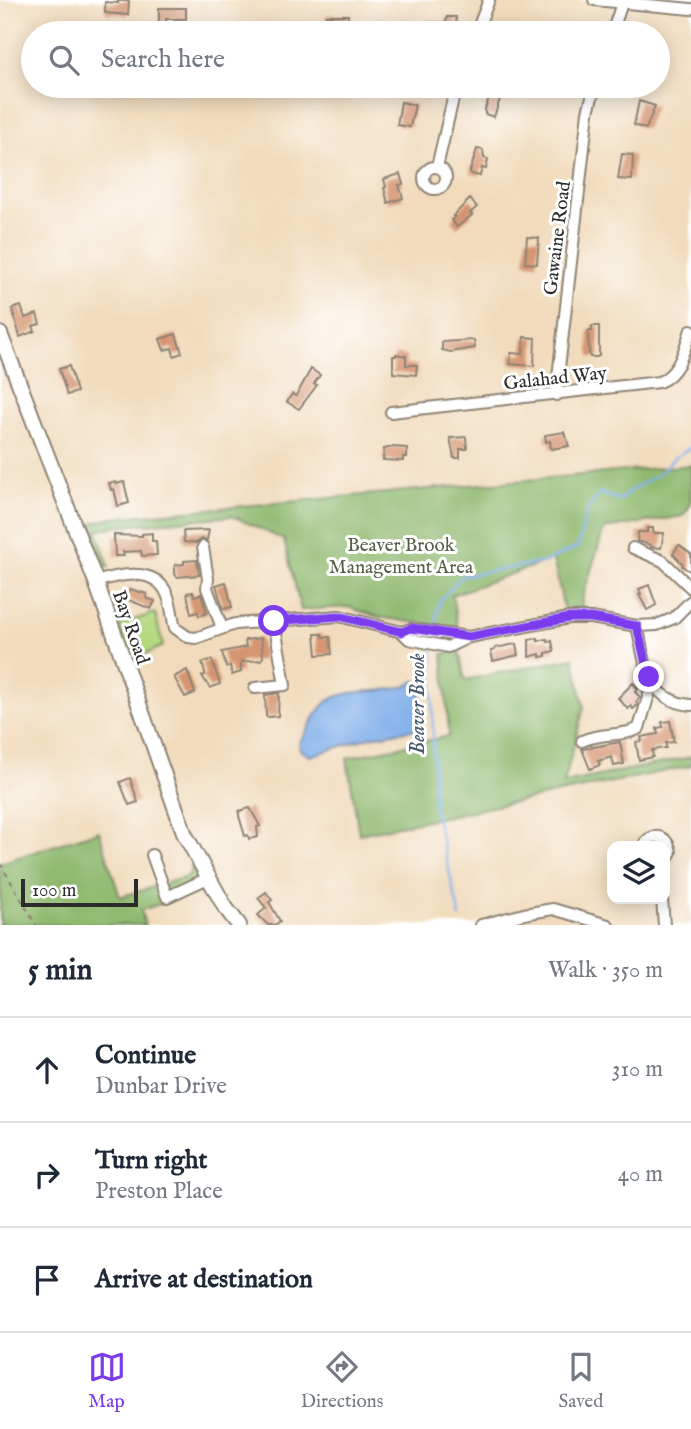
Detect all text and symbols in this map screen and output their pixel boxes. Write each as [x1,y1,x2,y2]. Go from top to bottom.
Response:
search box [21,21,670,98]
icon: search [45,41,83,79]
text: Search here [101,43,225,76]
street label: Gawaine Road [539,179,577,297]
street label: Galahad Way [502,362,609,396]
park label: Beaver Brook Management Area [329,534,474,580]
street label: Bay Road [106,587,154,669]
route start [258,605,289,636]
water label: Beaver Brook [405,653,432,755]
route end [633,661,664,692]
map controls [607,841,670,904]
button: layers [607,841,670,904]
scale bar [21,876,138,908]
text: 100 m [32,879,76,903]
text: 5 min [28,952,93,990]
text: Walk · 350 m [548,956,663,985]
text: Continue [95,1039,196,1072]
icon: ahead [28,1051,66,1089]
text: 310 m [612,1055,663,1084]
text: Dunbar Drive [95,1072,227,1101]
text: Turn right [95,1144,208,1177]
icon: right [28,1156,66,1194]
text: 40 m [618,1160,663,1189]
text: Preston Place [95,1177,223,1206]
icon: arrive [28,1261,66,1299]
text: Arrive at destination [95,1263,313,1296]
tab: Map [88,1348,126,1414]
tab: Directions [301,1348,383,1414]
tab: Saved [558,1348,603,1414]

